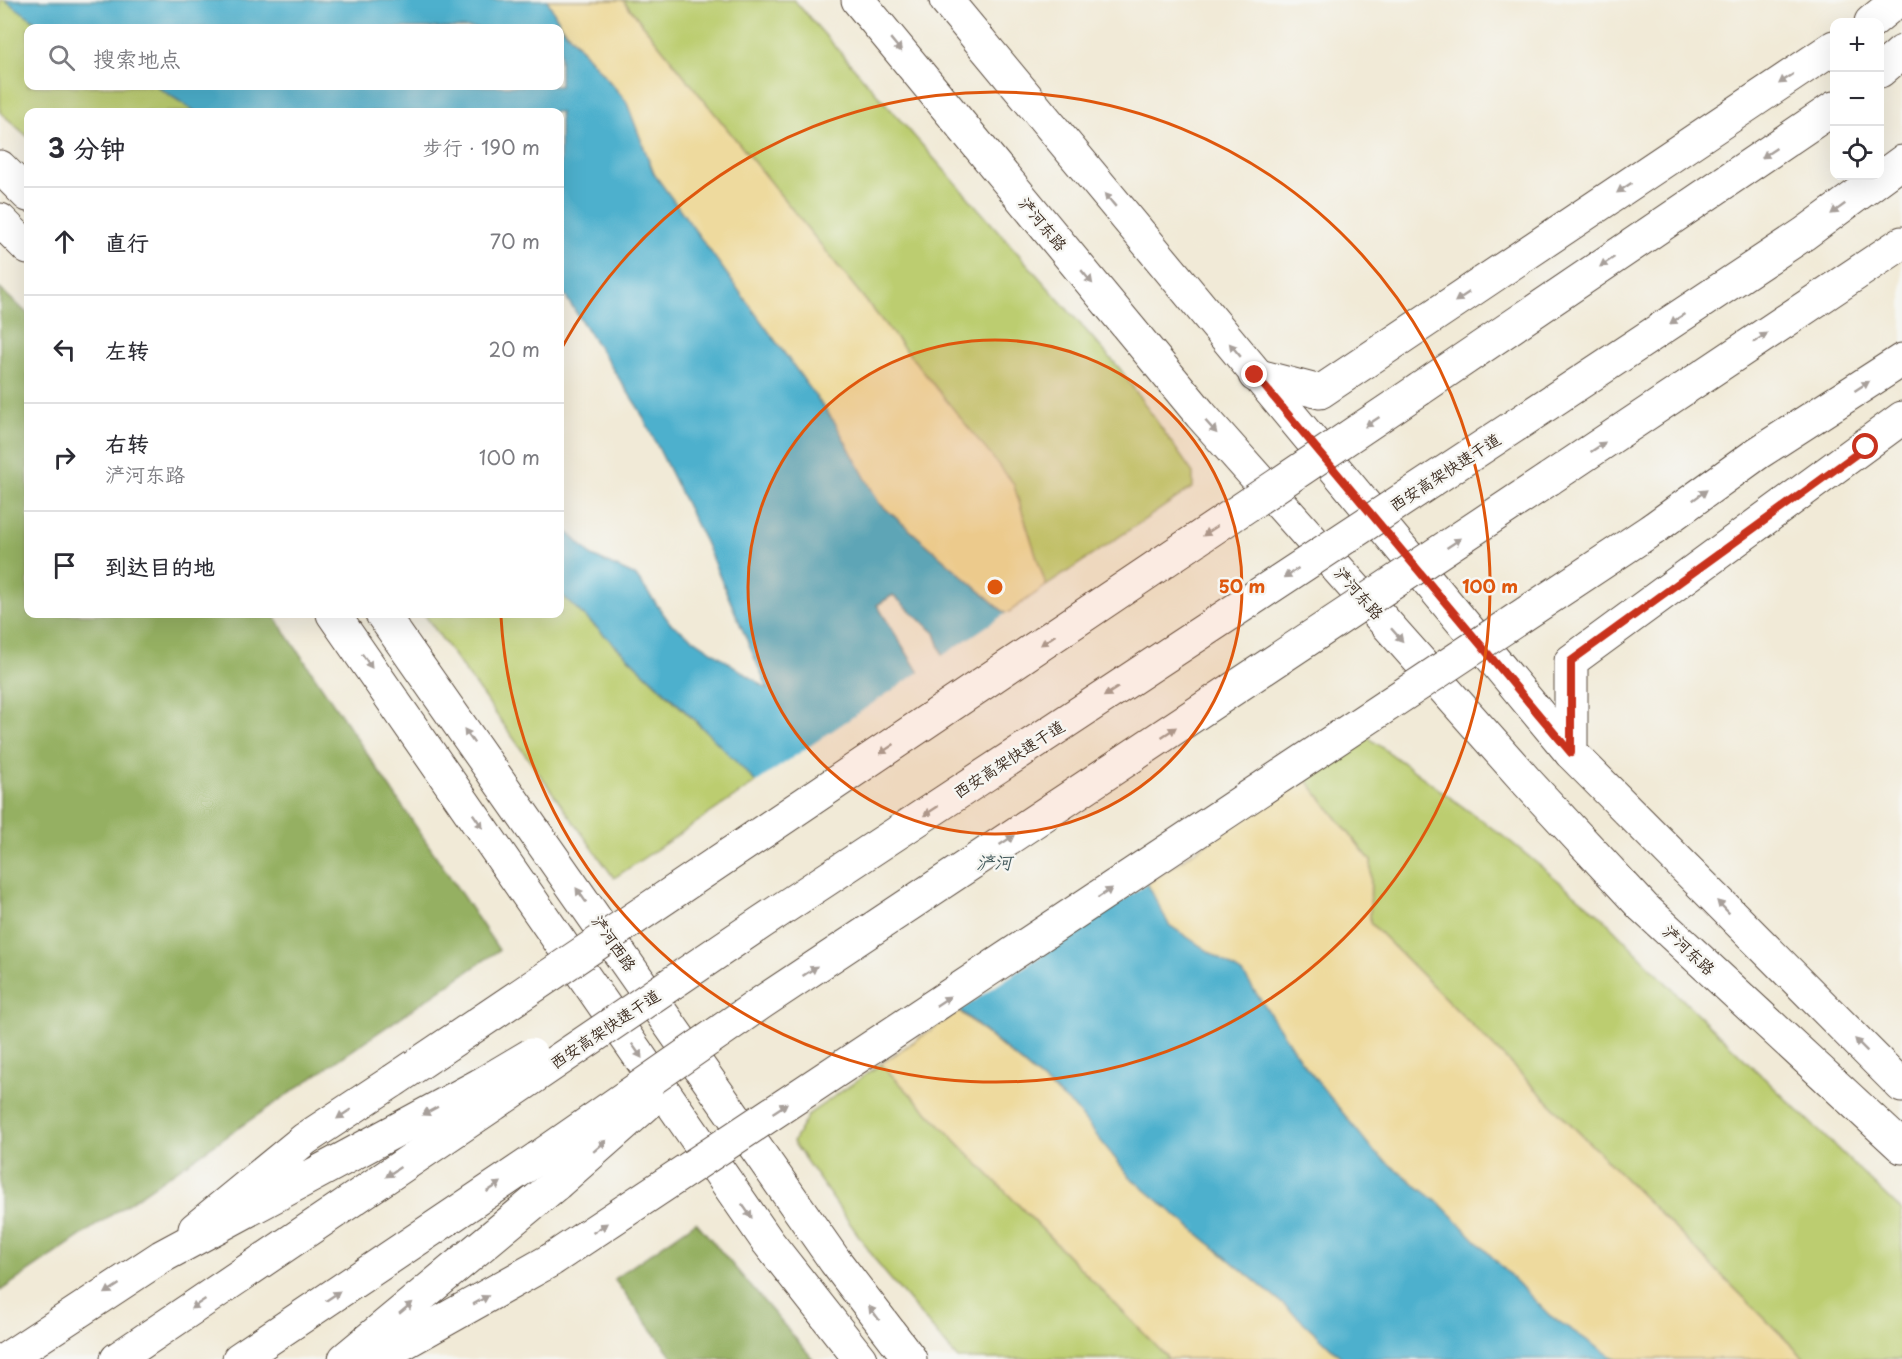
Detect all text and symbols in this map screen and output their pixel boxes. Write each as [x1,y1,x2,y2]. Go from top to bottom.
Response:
map controls [1830,18,1884,180]
button: + [1830,18,1884,72]
search box [24,24,564,90]
one-way arrow [889,37,902,53]
icon: search [45,41,78,74]
text: 搜索地点 [93,41,181,74]
button: − [1830,72,1884,126]
one-way arrow [1778,74,1794,85]
button: locate [1830,126,1884,180]
text: 3 分钟 [48,128,125,167]
text: 步行 · 190 m [423,132,540,162]
one-way arrow [1761,147,1777,159]
one-way arrow [1616,182,1632,193]
street label: 浐河东路 [1014,191,1074,256]
one-way arrow [1105,192,1117,207]
one-way arrow [1831,203,1847,215]
icon: ahead [48,225,81,258]
text: 直行 [105,225,149,258]
text: 70 m [490,226,540,256]
one-way arrow [1600,256,1616,268]
one-way arrow [1080,269,1092,284]
one-way arrow [1454,291,1470,302]
one-way arrow [1670,313,1686,325]
icon: left [48,333,81,366]
text: 左转 [105,333,149,366]
one-way arrow [1752,333,1768,344]
text: 20 m [488,334,540,364]
one-way arrow [1228,342,1241,358]
route end [1241,361,1267,387]
one-way arrow [1854,381,1870,392]
one-way arrow [1364,416,1380,428]
one-way arrow [1204,419,1218,434]
text: 右转 [105,426,149,459]
street label: 西安高架快速干道 [1384,426,1505,516]
route start [1852,433,1878,459]
icon: right [48,441,81,474]
text: 100 m [479,442,540,472]
one-way arrow [1590,442,1606,453]
text: 浐河东路 [105,459,185,489]
one-way arrow [1692,489,1708,501]
one-way arrow [1202,525,1218,536]
one-way arrow [1446,537,1462,548]
icon: arrive [48,549,81,582]
text: 到达目的地 [105,549,215,582]
street label: 浐河东路 [1329,561,1390,624]
one-way arrow [1284,567,1300,579]
text: 50 m [1219,572,1265,599]
text: 100 m [1462,572,1518,599]
centre of rings [985,577,1005,597]
one-way arrow [1390,627,1403,642]
one-way arrow [1040,634,1056,645]
one-way arrow [361,653,373,669]
one-way arrow [1103,686,1119,697]
street label: 西安高架快速干道 [948,713,1069,803]
one-way arrow [1161,726,1177,738]
one-way arrow [463,728,475,744]
one-way arrow [879,743,895,755]
one-way arrow [922,805,939,816]
one-way arrow [472,813,484,829]
one-way arrow [999,835,1015,846]
water label: 浐河 [976,848,1015,875]
one-way arrow [575,888,587,904]
one-way arrow [1097,888,1113,899]
one-way arrow [1716,900,1730,914]
street label: 浐河西路 [587,909,643,976]
street label: 浐河东路 [1658,919,1721,980]
one-way arrow [801,965,817,977]
street label: 西安高架快速干道 [545,982,664,1074]
one-way arrow [934,995,951,1006]
one-way arrow [1854,1038,1868,1052]
one-way arrow [631,1043,642,1059]
one-way arrow [772,1103,788,1114]
one-way arrow [421,1106,438,1116]
one-way arrow [336,1108,353,1119]
one-way arrow [592,1140,607,1153]
one-way arrow [386,1166,402,1178]
one-way arrow [486,1181,502,1193]
one-way arrow [741,1203,753,1219]
one-way arrow [592,1222,608,1233]
one-way arrow [104,1284,120,1295]
one-way arrow [324,1290,340,1302]
one-way arrow [472,1295,489,1305]
one-way arrow [190,1298,206,1310]
one-way arrow [398,1302,414,1315]
one-way arrow [869,1305,881,1320]

